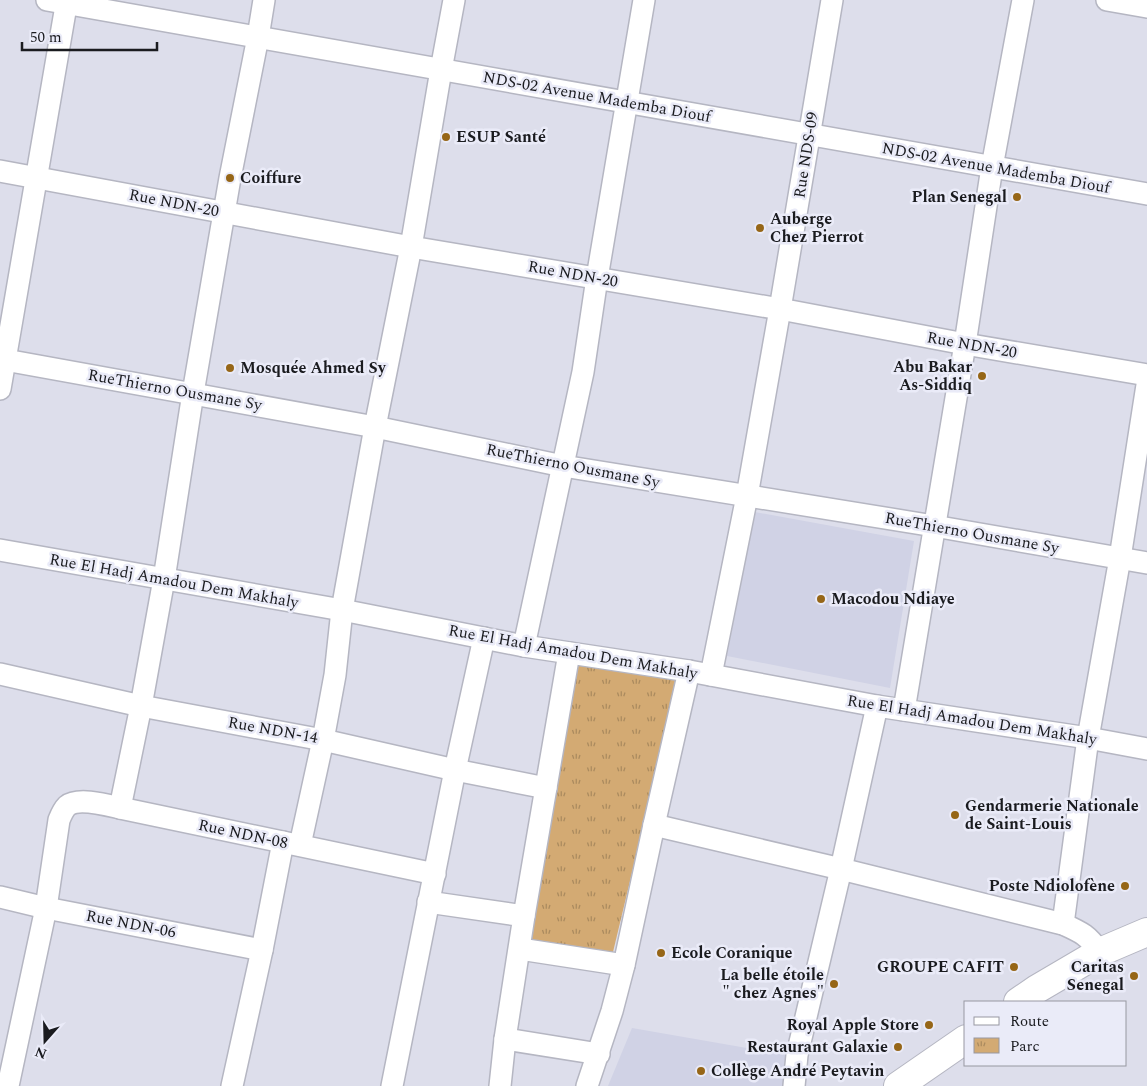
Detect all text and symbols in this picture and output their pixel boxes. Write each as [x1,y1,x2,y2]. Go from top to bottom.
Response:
scale bar [22,20,158,52]
text: 50 m [30,26,62,49]
street label: NDS-02 Avenue Mademba Diouf [481,65,714,129]
street label: Rue NDS-09 [787,110,825,200]
place label: ESUP Santé [456,125,546,149]
marker: ESUP Santé [440,131,452,143]
street label: NDS-02 Avenue Mademba Diouf [880,136,1113,200]
place label: Coiffure [240,166,302,190]
marker: Coiffure [224,172,236,184]
street label: Rue NDN-20 [127,183,221,223]
place label: Plan Senegal [912,185,1007,209]
marker: Plan Senegal [1011,191,1023,203]
place label: Auberge Chez Pierrot [770,207,864,249]
marker: Auberge Chez Pierrot [754,222,766,234]
street label: Rue NDN-20 [526,254,620,294]
street label: Rue NDN-20 [925,325,1019,365]
place label: Abu Bakar As-Siddiq [893,355,972,397]
place label: Mosquée Ahmed Sy [240,356,387,380]
marker: Mosquée Ahmed Sy [224,362,236,374]
street label: RueThierno Ousmane Sy [86,363,265,417]
marker: Abu Bakar As-Siddiq [976,370,988,382]
street label: RueThierno Ousmane Sy [484,437,663,495]
street label: RueThierno Ousmane Sy [883,506,1062,560]
street label: Rue El Hadj Amadou Dem Makhaly [48,547,302,615]
place label: Macodou Ndiaye [831,587,955,611]
marker: Macodou Ndiaye [815,593,827,605]
street label: Rue El Hadj Amadou Dem Makhaly [447,618,701,686]
street label: Rue El Hadj Amadou Dem Makhaly [845,688,1100,752]
street label: Rue NDN-14 [226,710,320,750]
place label: Gendarmerie Nationale de Saint-Louis [965,794,1139,836]
marker: Gendarmerie Nationale de Saint-Louis [949,809,961,821]
street label: Rue NDN-08 [196,813,290,855]
place label: Poste Ndiolofène [989,874,1115,898]
marker: Poste Ndiolofène [1119,880,1131,892]
street label: Rue NDN-06 [84,904,178,944]
place label: Ecole Coranique [671,941,793,965]
marker: Ecole Coranique [655,947,667,959]
place label: GROUPE CAFIT [877,955,1004,979]
place label: Caritas Senegal [1067,955,1124,997]
marker: GROUPE CAFIT [1008,961,1020,973]
place label: La belle étoile " chez Agnes" [720,963,824,1005]
marker: Caritas Senegal [1128,970,1140,982]
marker: La belle étoile " chez Agnes" [828,978,840,990]
legend [964,1001,1127,1066]
text: Route [1010,1010,1049,1033]
place label: Royal Apple Store [786,1013,919,1037]
north arrow [20,1016,70,1066]
marker: Royal Apple Store [923,1019,935,1031]
place label: Restaurant Galaxie [747,1035,888,1059]
text: Parc [1010,1035,1040,1058]
text: N [32,1041,50,1065]
marker: Restaurant Galaxie [892,1041,904,1053]
place label: Collège André Peytavin [711,1059,884,1083]
marker: Collège André Peytavin [695,1065,707,1077]

